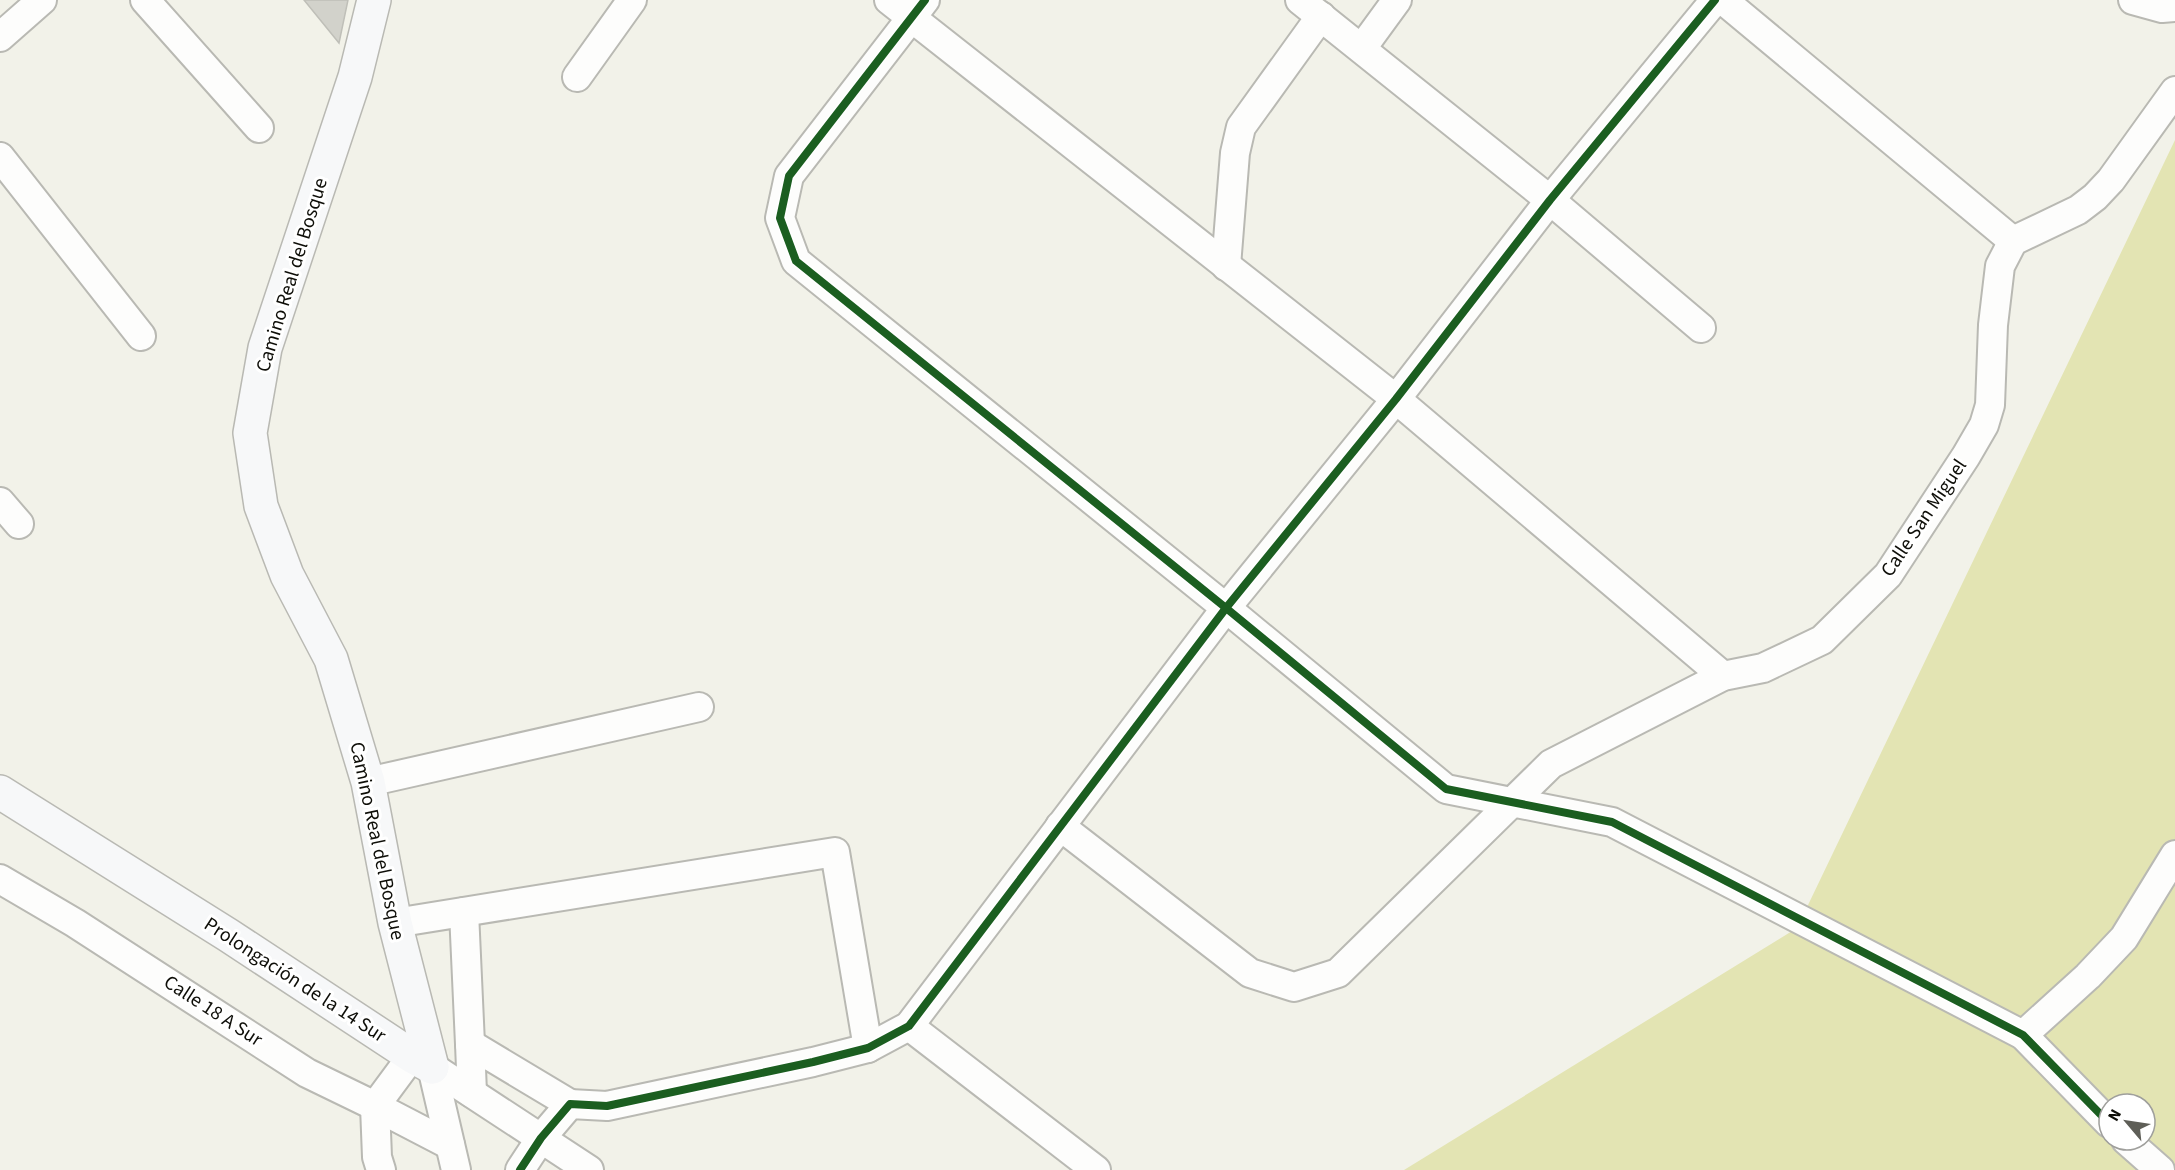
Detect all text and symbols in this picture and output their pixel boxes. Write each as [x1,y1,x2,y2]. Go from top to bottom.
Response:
street label: Camino Real del Bosque [249,174,335,376]
street label: Calle San Miguel [1874,453,1974,583]
street label: Camino Real del Bosque [342,739,412,943]
street label: Prolongación de la 14 Sur [198,911,392,1050]
street label: Calle 18 A Sur [158,969,268,1054]
north arrow [2097,1092,2157,1152]
text: N [2103,1105,2127,1125]

